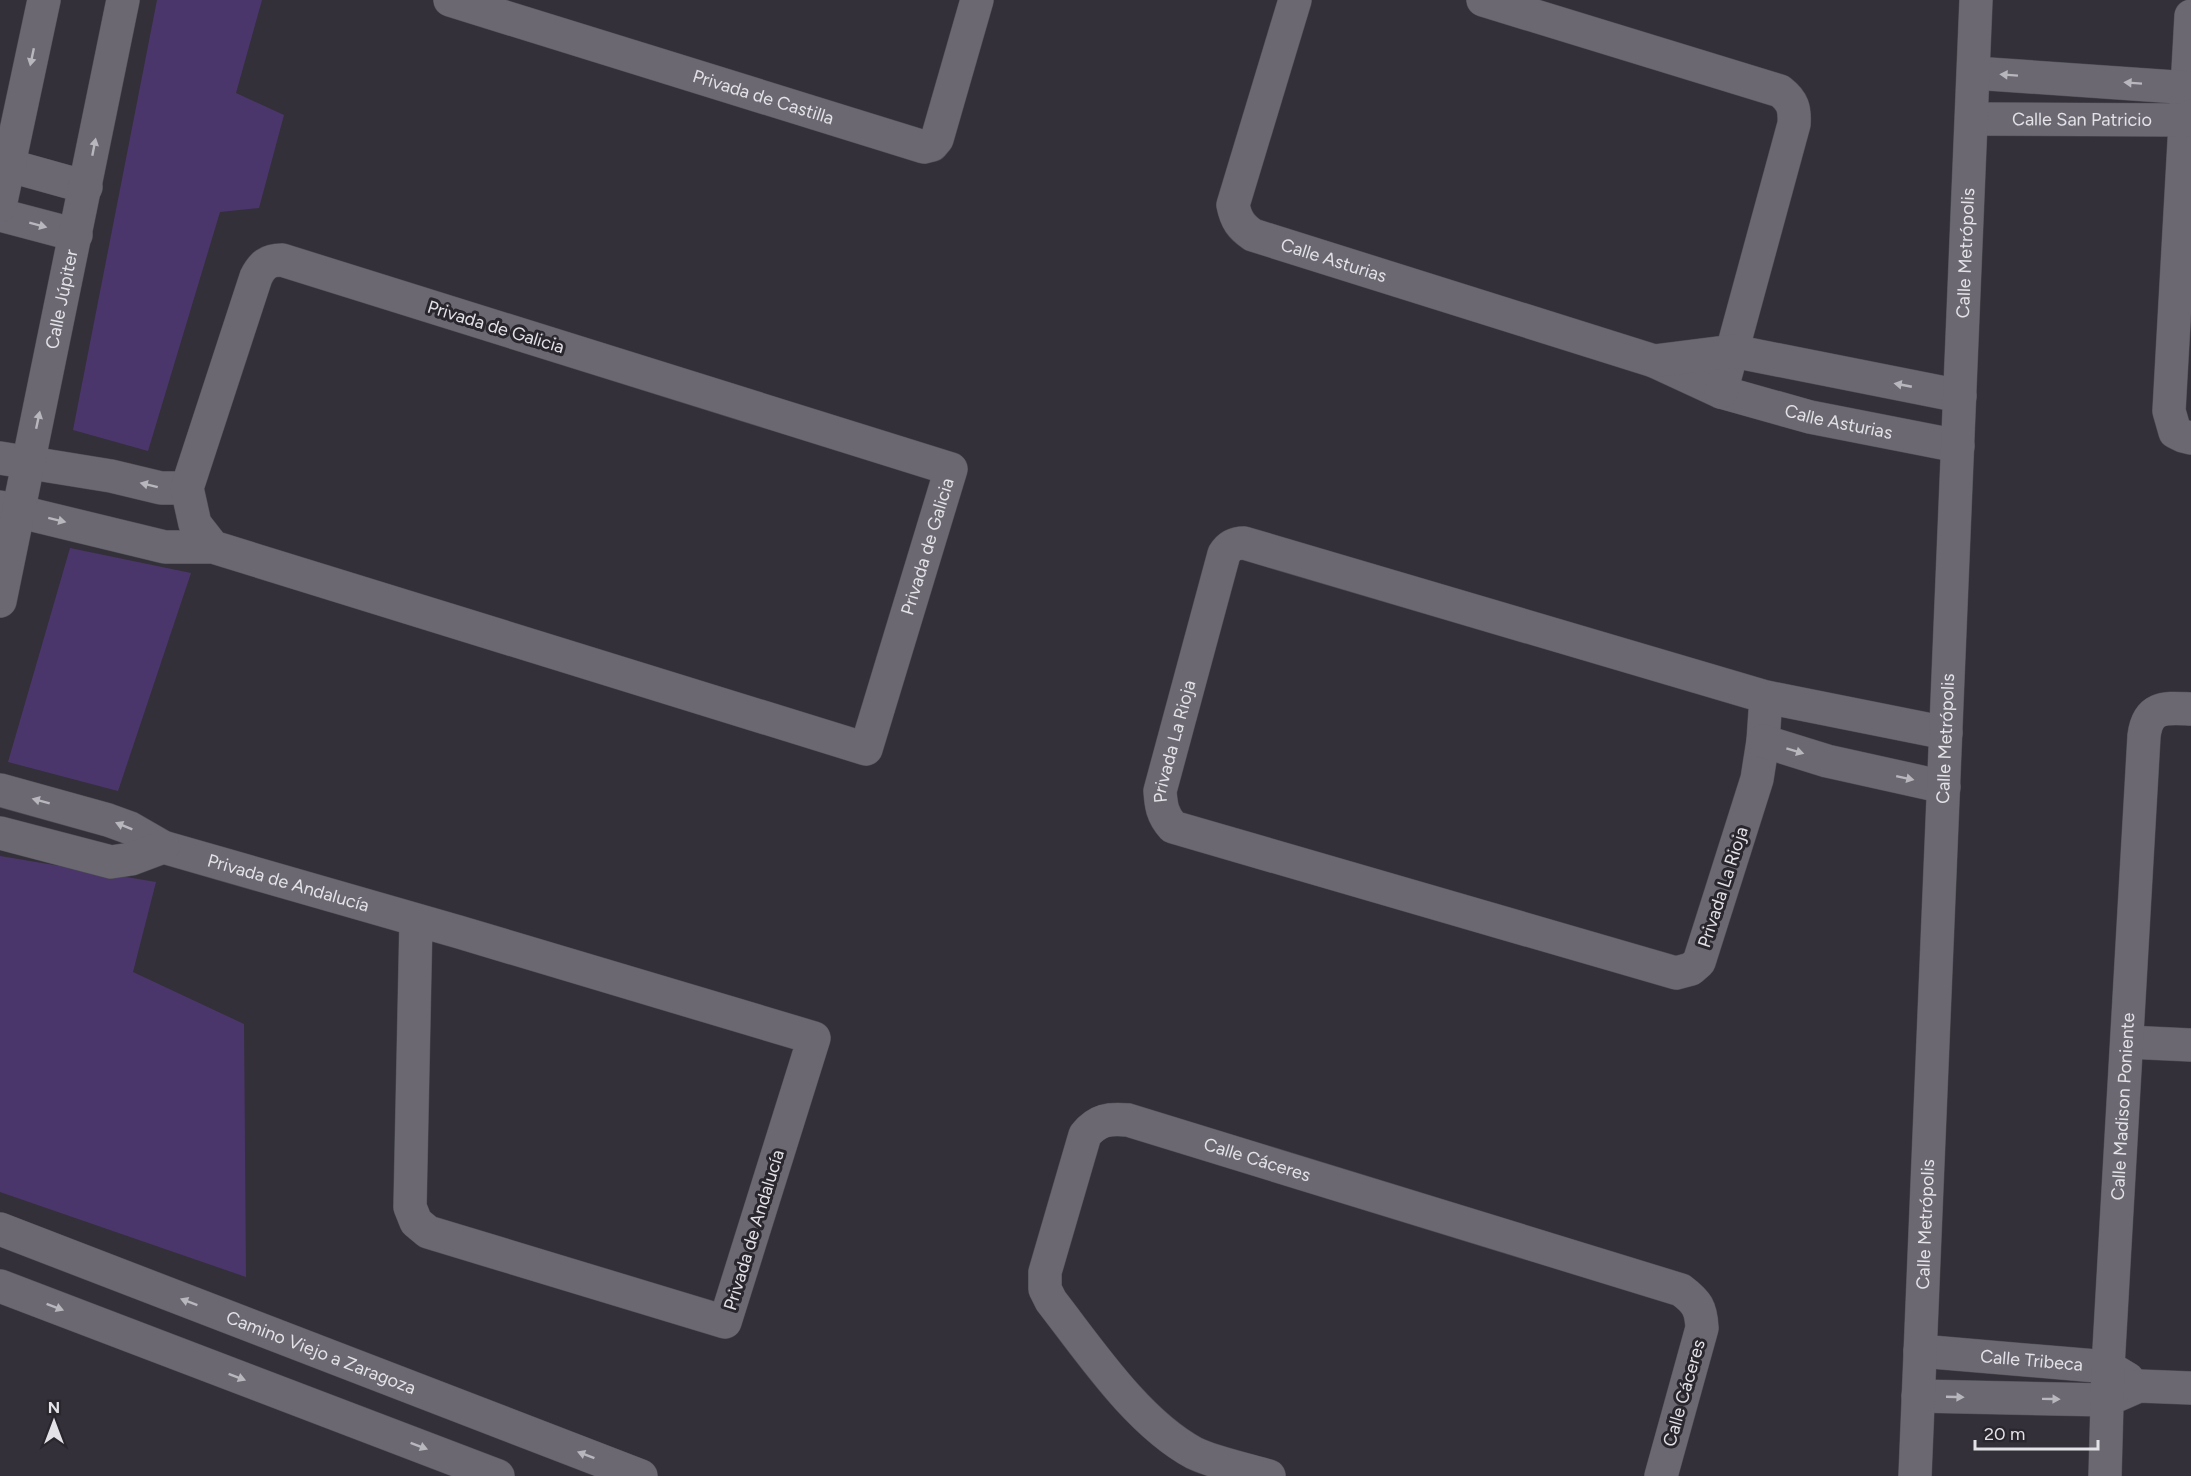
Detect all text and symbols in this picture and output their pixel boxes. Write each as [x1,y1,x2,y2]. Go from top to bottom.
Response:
one-way arrow [27,48,36,67]
street label: Privada de Castilla [690,65,837,129]
one-way arrow [2000,70,2019,80]
one-way arrow [2123,78,2142,88]
street label: Calle San Patricio [2012,108,2152,131]
one-way arrow [90,137,99,156]
street label: Calle Metrópolis [1952,187,1979,319]
one-way arrow [29,221,47,230]
street label: Calle Asturias [1278,233,1389,287]
street label: Calle Júpiter [41,247,83,351]
street label: Privada de Galicia [425,296,567,358]
one-way arrow [1893,381,1912,390]
street label: Calle Asturias [1782,399,1894,444]
one-way arrow [33,411,43,429]
street label: Privada de Galicia [896,475,959,618]
one-way arrow [139,480,158,489]
one-way arrow [48,516,66,525]
street label: Calle Metrópolis [1932,673,1959,804]
street label: Privada La Rioja [1149,678,1200,804]
one-way arrow [1786,747,1804,756]
one-way arrow [1896,774,1915,783]
one-way arrow [32,796,50,805]
one-way arrow [115,821,133,831]
street label: Privada La Rioja [1693,824,1753,950]
street label: Privada de Andalucía [205,849,372,917]
street label: Calle Madison Poniente [2107,1012,2139,1201]
street label: Calle Cáceres [1201,1133,1313,1186]
street label: Privada de Andalucía [719,1147,789,1313]
street label: Calle Metrópolis [1912,1159,1939,1290]
one-way arrow [180,1297,198,1306]
one-way arrow [46,1302,64,1312]
street label: Camino Viejo a Zaragoza [223,1306,419,1399]
street label: Calle Cáceres [1658,1337,1710,1449]
street label: Calle Tribeca [1979,1345,2084,1376]
one-way arrow [228,1372,246,1382]
north arrow [24,1392,84,1452]
one-way arrow [1946,1392,1965,1401]
one-way arrow [2042,1394,2061,1404]
text: N [48,1398,60,1417]
scale bar [1975,1413,2098,1451]
text: 20 m [1984,1423,2025,1445]
one-way arrow [410,1442,428,1451]
one-way arrow [577,1450,595,1459]

